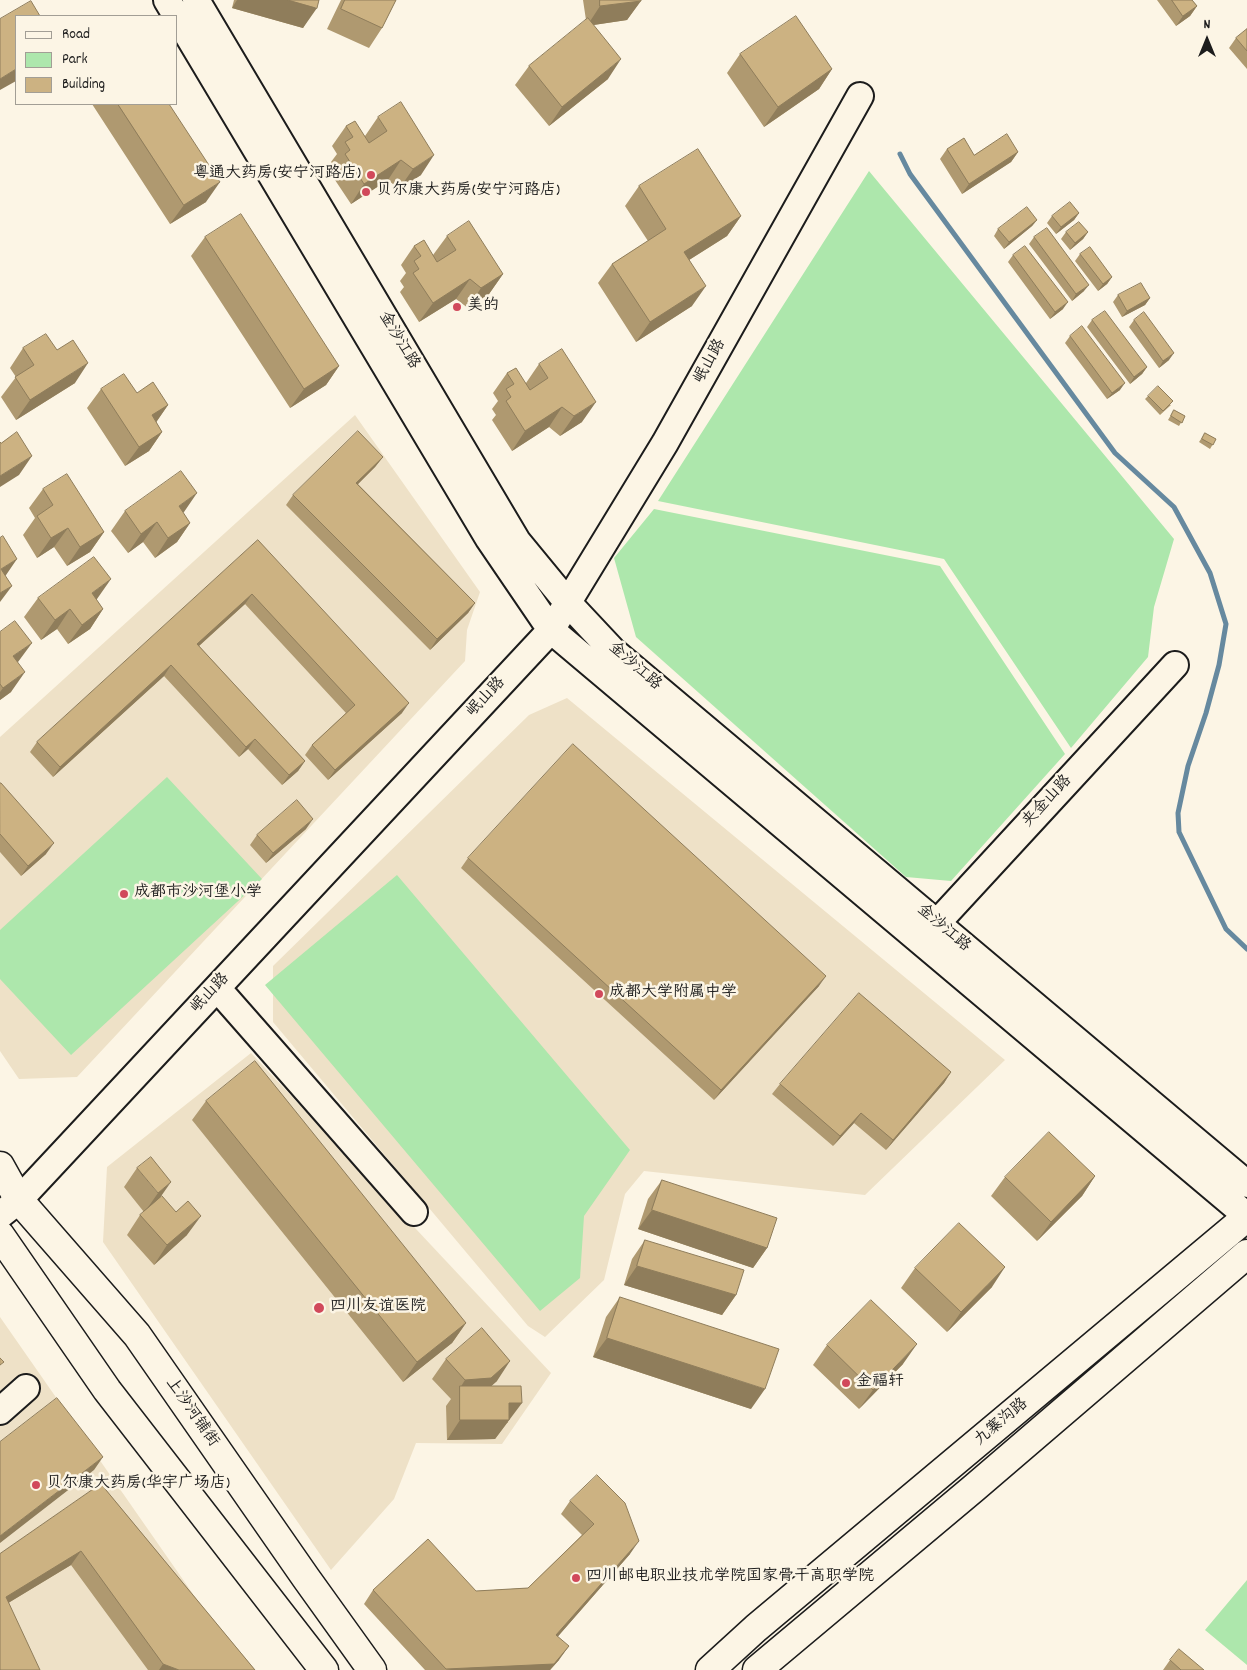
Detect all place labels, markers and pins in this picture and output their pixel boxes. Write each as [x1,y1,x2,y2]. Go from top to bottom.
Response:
place label: 粤通大药房(安宁河路店) [193,165,361,185]
marker: 粤通大药房(安宁河路店) [365,169,377,181]
place label: 贝尔康大药房(安宁河路店) [376,182,560,202]
marker: 贝尔康大药房(安宁河路店) [360,186,372,198]
place label: 美的 [467,297,499,317]
marker: 美的 [451,301,463,313]
place label: 成都市沙河堡小学 [134,884,262,904]
marker: 成都市沙河堡小学 [118,888,130,900]
place label: 成都大学附属中学 [609,984,737,1004]
marker: 成都大学附属中学 [593,988,605,1000]
place label: 四川友谊医院 [330,1298,426,1318]
marker: 四川友谊医院 [312,1301,326,1315]
place label: 金福轩 [856,1373,904,1393]
marker: 金福轩 [840,1377,852,1389]
place label: 贝尔康大药房(华宇广场店) [46,1475,230,1495]
marker: 贝尔康大药房(华宇广场店) [30,1479,42,1491]
place label: 四川邮电职业技术学院国家骨干高职学院 [586,1568,874,1588]
marker: 四川邮电职业技术学院国家骨干高职学院 [570,1572,582,1584]

